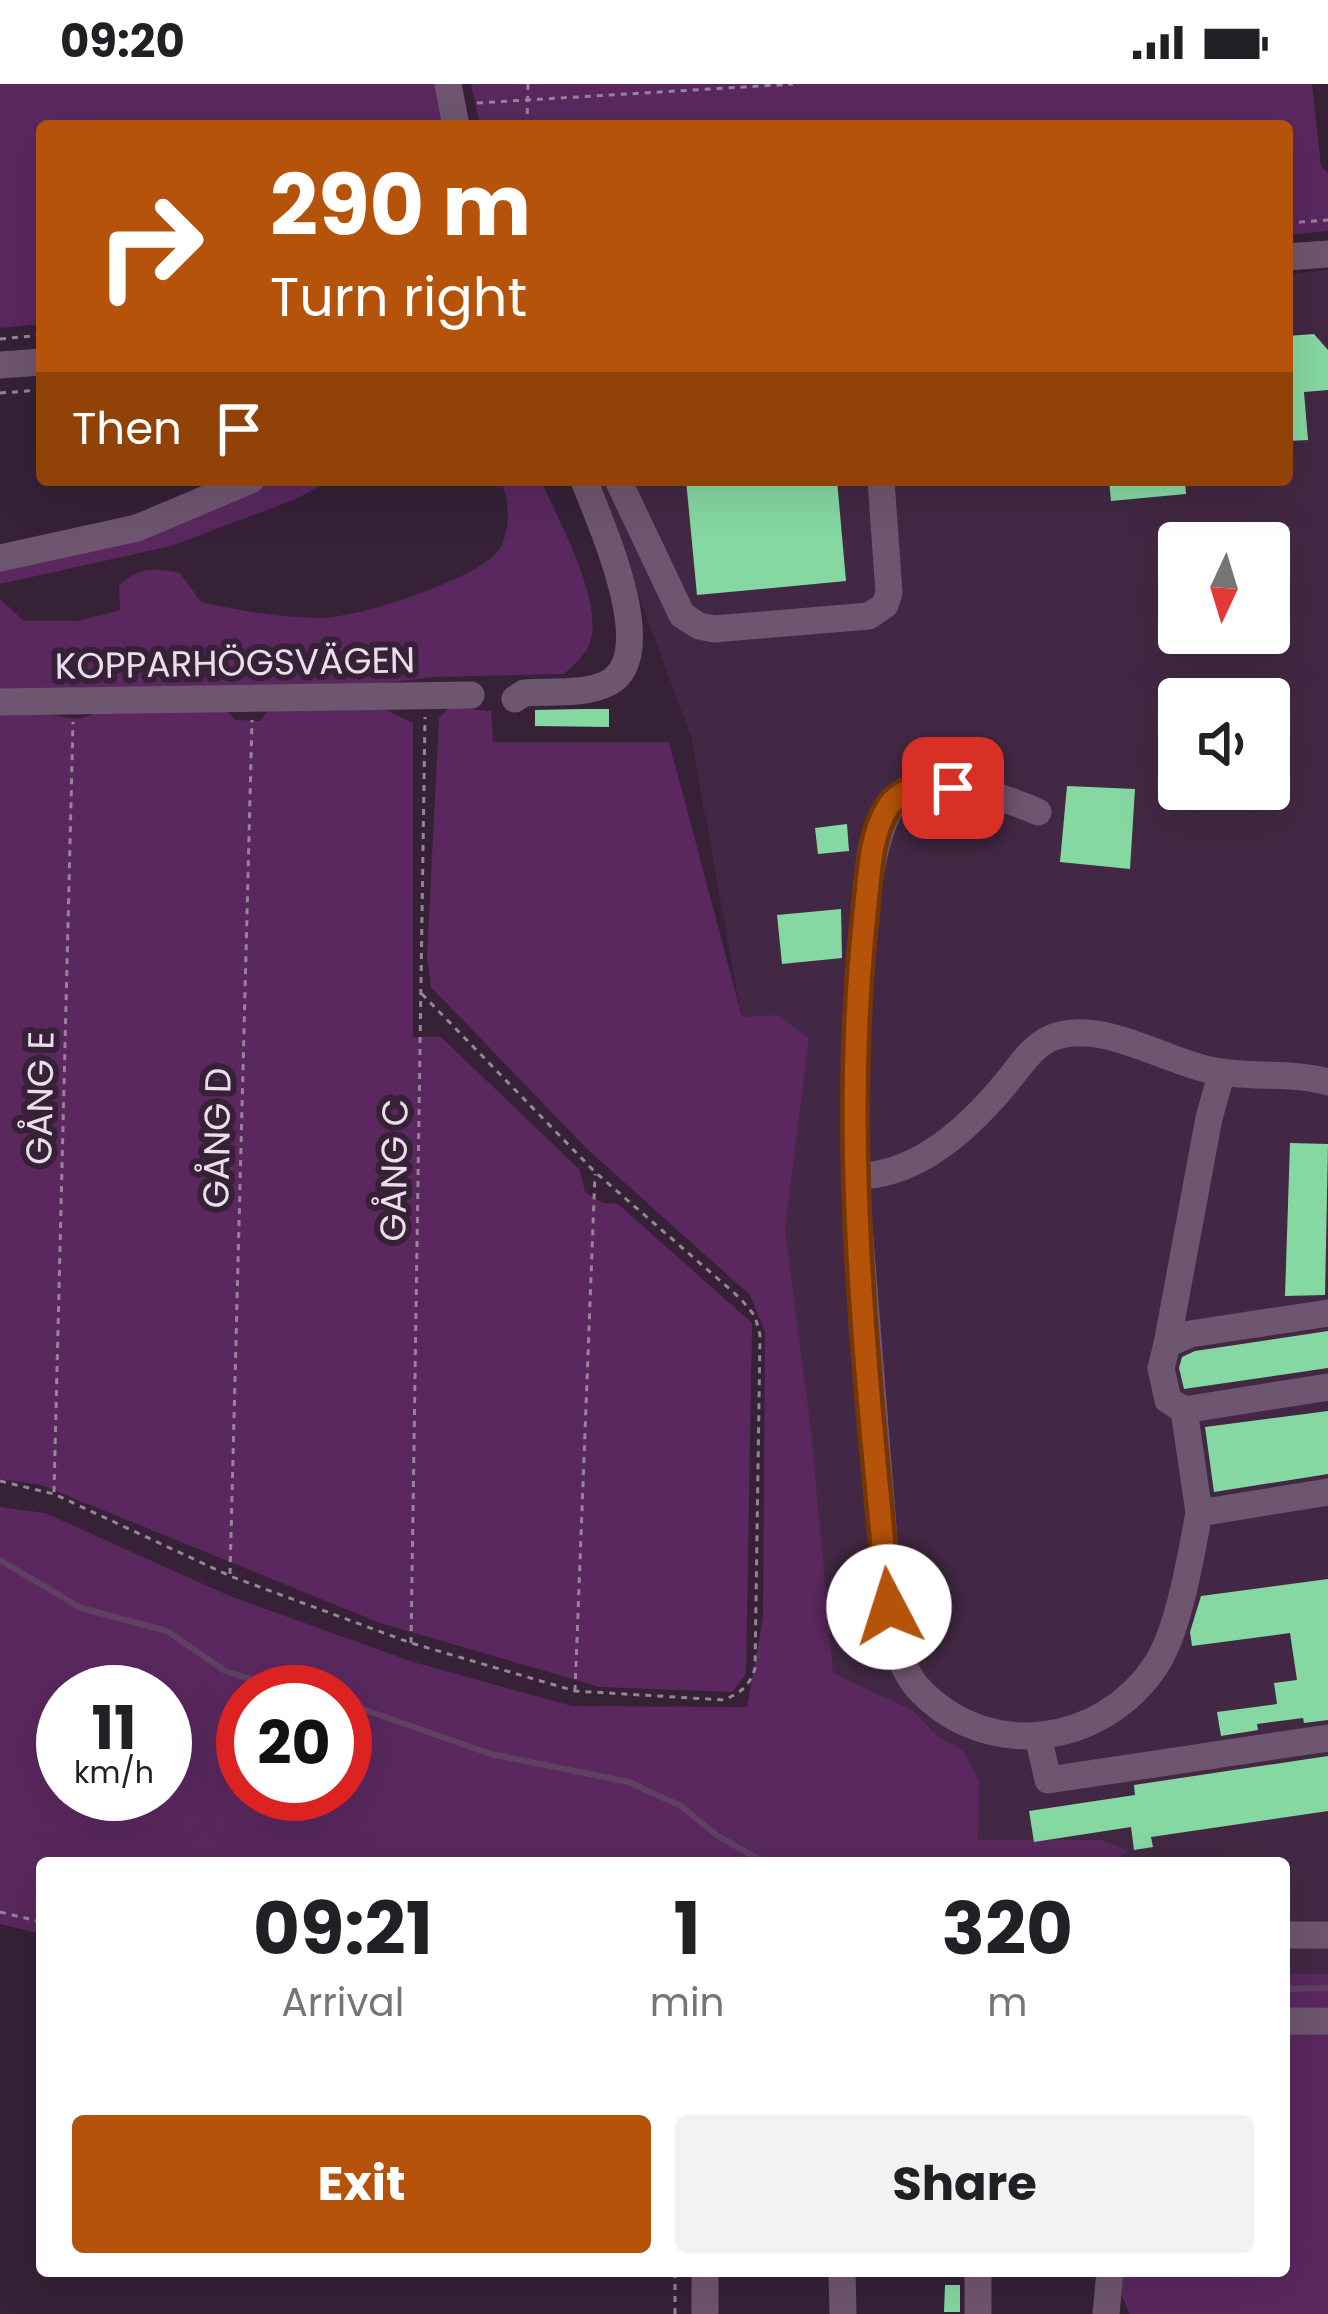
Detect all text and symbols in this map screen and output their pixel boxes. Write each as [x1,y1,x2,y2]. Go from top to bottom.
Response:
text: 09:20 [60,10,185,73]
text: 290 m [270,147,531,264]
icon: right [72,168,228,324]
text: Turn right [270,259,527,335]
icon: arrive [206,396,272,462]
text: Then [72,397,182,460]
north arrow [1158,522,1290,654]
map controls [1158,522,1290,810]
street label: KOPPARHÖGSVÄGEN [54,634,416,692]
button: sound [1158,678,1290,810]
pin [902,737,1004,839]
icon: arrive [920,755,986,821]
street label: GÅNG E [13,1031,67,1165]
street label: GÅNG D [190,1067,244,1209]
street label: GÅNG C [367,1098,421,1242]
position arrow [826,1544,952,1670]
speed limit sign: 20 [216,1665,372,1821]
text: 11 [91,1686,137,1770]
text: km/h [74,1751,154,1794]
text: 09:21 [253,1878,433,1979]
text: 1 [674,1878,701,1979]
text: 320 [941,1878,1073,1979]
text: Arrival [281,1975,404,2030]
text: min [650,1975,724,2030]
text: m [987,1975,1027,2030]
button: Exit [72,2115,651,2253]
button: Share [675,2115,1254,2253]

